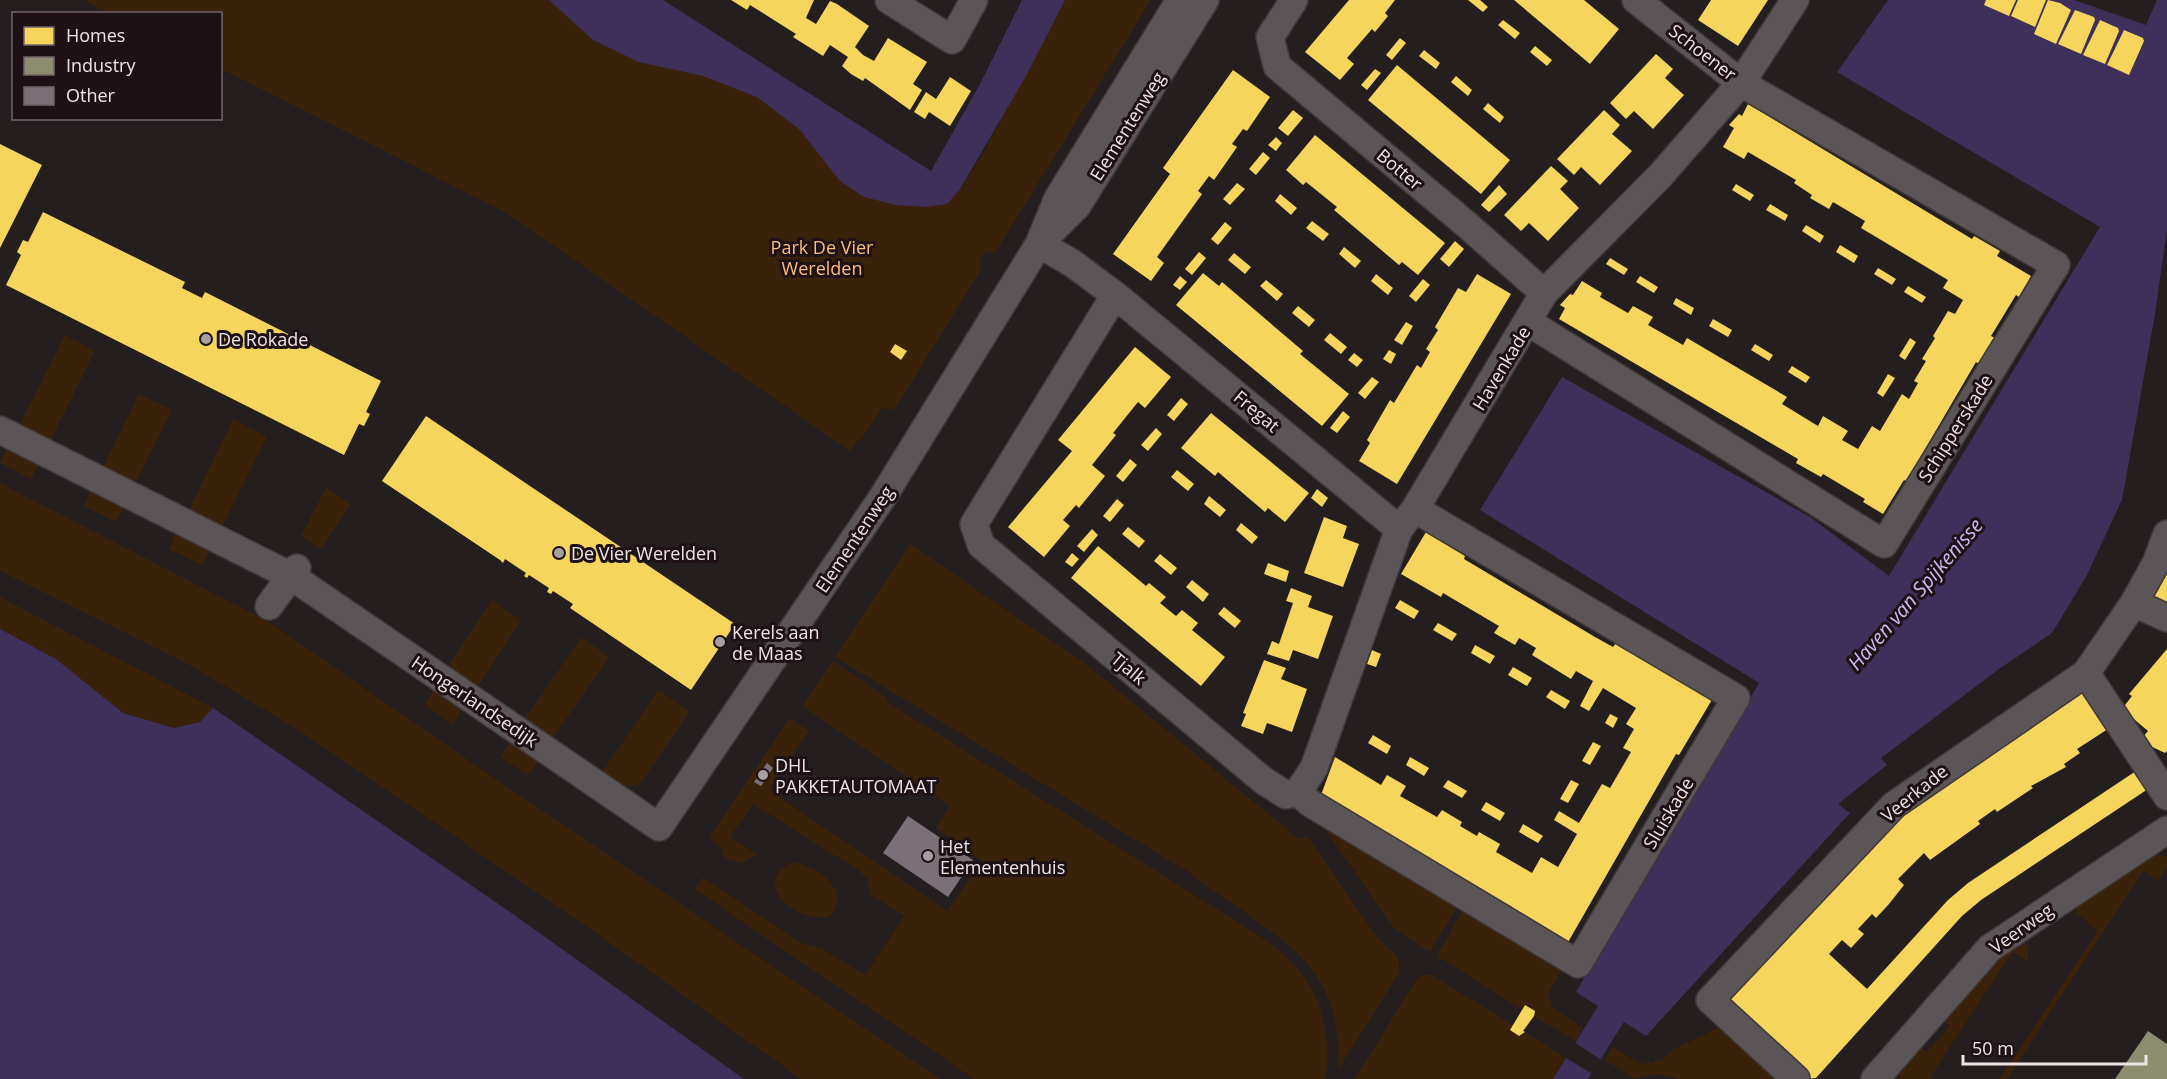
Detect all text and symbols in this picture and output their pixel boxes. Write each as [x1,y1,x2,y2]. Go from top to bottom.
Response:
legend [12,12,222,120]
street label: Schoener [1664,18,1742,86]
text: Homes [66,23,125,47]
text: Industry [66,53,136,77]
street label: Elementenweg [1084,67,1170,185]
text: Other [66,83,116,107]
street label: Botter [1372,143,1428,196]
park label: Park De Vier Werelden [771,235,874,280]
street label: Havenkade [1467,322,1535,414]
place label: De Rokade [218,327,308,351]
marker: De Rokade [199,332,213,346]
street label: Schipperskade [1912,370,1998,486]
street label: Fregat [1229,385,1285,437]
street label: Elementenweg [809,481,899,597]
water label: Haven van Spijkenisse [1841,512,1989,676]
place label: De Vier Werelden [571,541,717,565]
marker: De Vier Werelden [552,546,566,560]
place label: Kerels aan de Maas [732,620,819,665]
marker: Kerels aan de Maas [713,635,727,649]
street label: Tjalk [1107,646,1152,690]
street label: Hongerlandsedijk [407,650,543,752]
place label: DHL PAKKETAUTOMAAT [775,753,937,798]
street label: Veerkade [1876,759,1952,827]
marker: DHL PAKKETAUTOMAAT [756,768,770,782]
street label: Sluiskade [1637,773,1699,853]
place label: Het Elementenhuis [940,834,1065,879]
marker: Het Elementenhuis [921,849,935,863]
street label: Veerweg [1985,897,2058,959]
scale bar [1963,1028,2146,1066]
text: 50 m [1972,1036,2014,1060]

